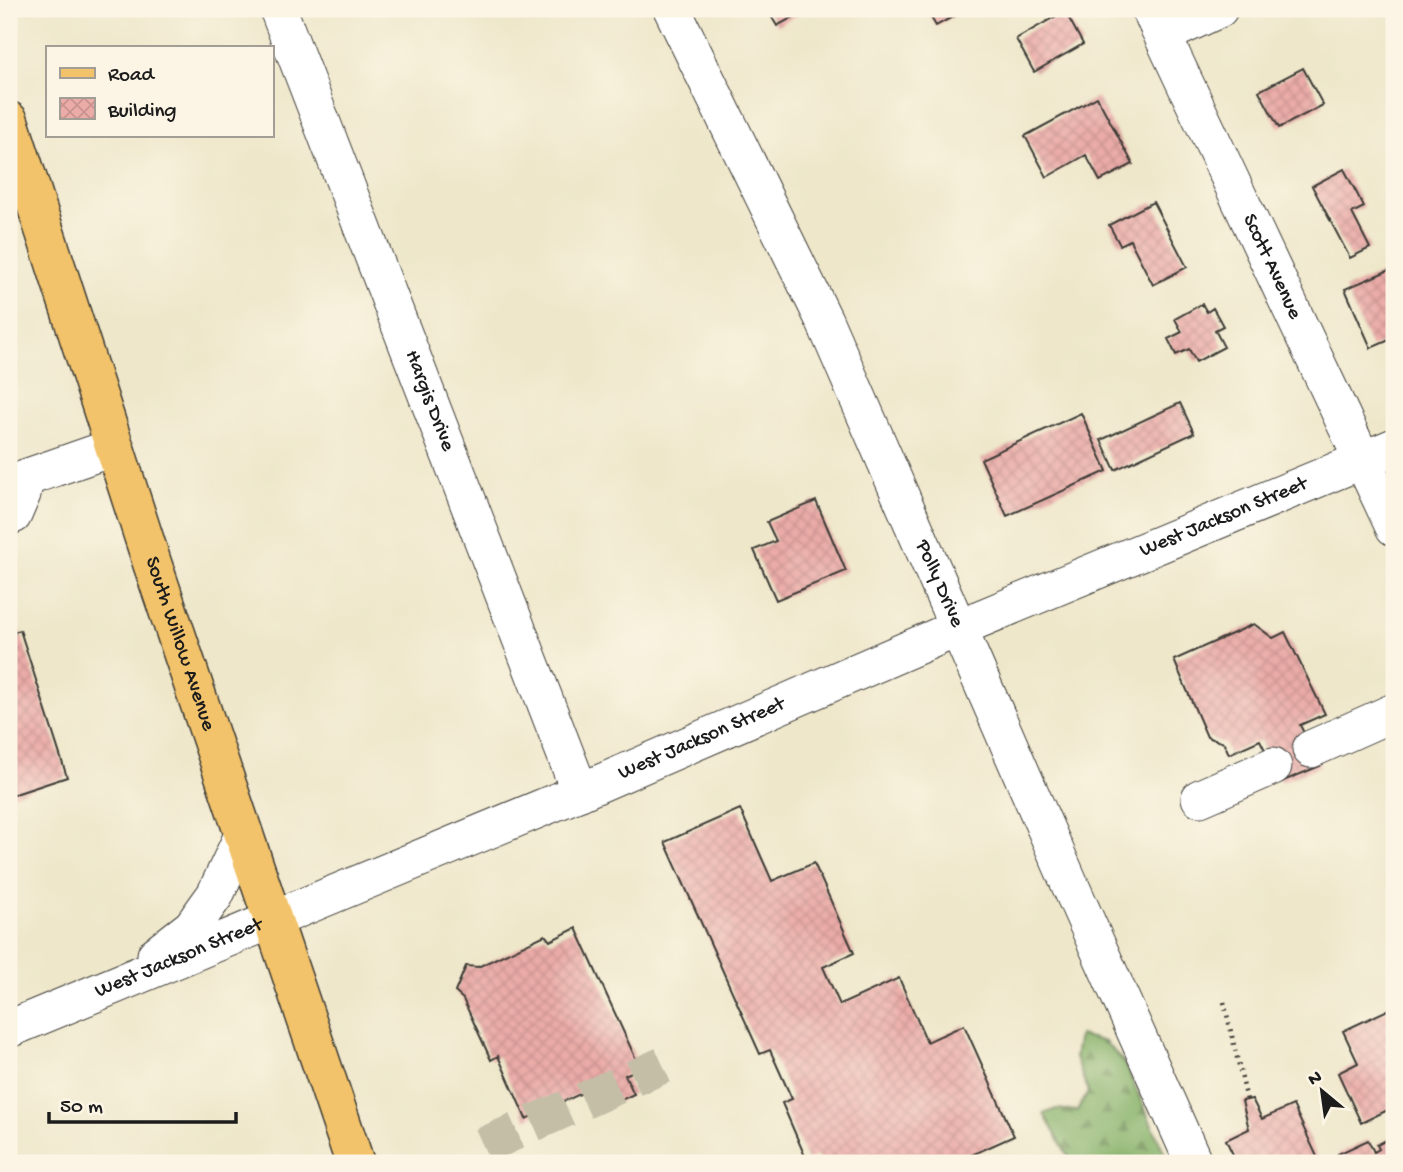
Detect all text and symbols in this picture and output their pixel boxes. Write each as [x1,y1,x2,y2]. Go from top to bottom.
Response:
legend [46,46,273,136]
text: Road [108,64,156,89]
text: Building [107,100,177,125]
street label: Scott Avenue [1236,210,1307,324]
street label: Hargis Drive [398,347,460,456]
street label: West Jackson Street [1136,471,1313,564]
street label: Polly Drive [909,535,969,633]
street label: South Willow Avenue [138,554,221,735]
street label: West Jackson Street [615,691,791,786]
street label: West Jackson Street [92,912,269,1004]
north arrow [1288,1056,1358,1126]
text: N [1304,1066,1326,1092]
scale bar [49,1081,236,1125]
text: 50 m [60,1096,103,1121]

